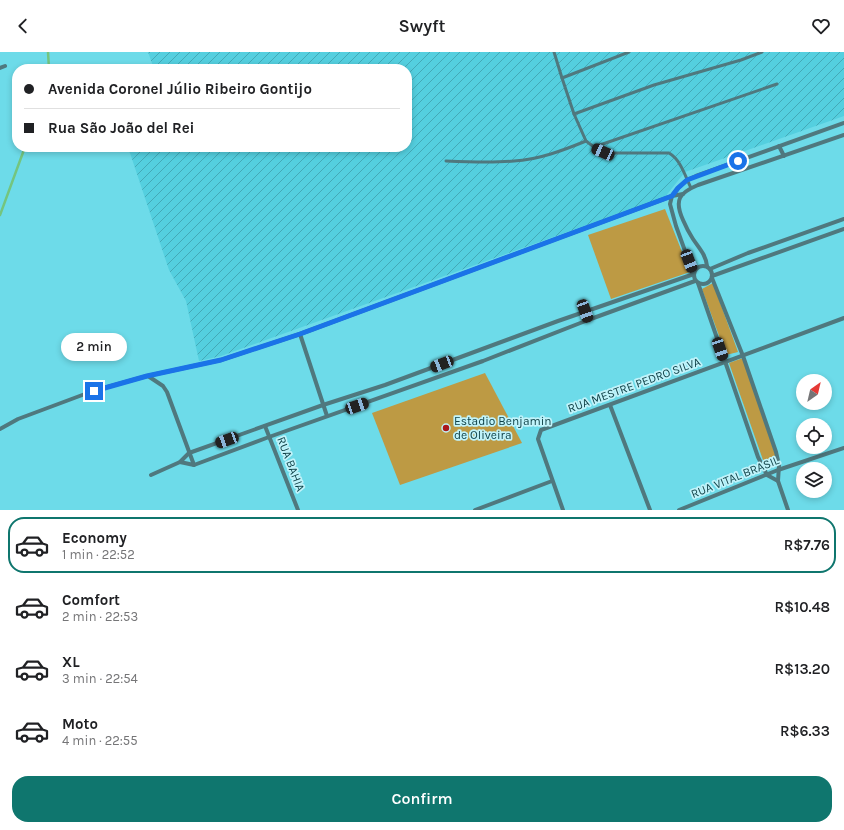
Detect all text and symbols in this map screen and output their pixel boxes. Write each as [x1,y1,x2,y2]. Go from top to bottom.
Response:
icon: back [12,15,34,37]
text: Swyft [398,15,446,37]
icon: heart [810,15,832,37]
text: Avenida Coronel Júlio Ribeiro Gontijo [48,80,312,98]
text: Rua São João del Rei [48,119,195,137]
car [590,142,616,162]
route start [729,152,747,170]
car [679,248,699,274]
car [575,298,595,324]
callout: 2 min [61,333,127,361]
car [710,336,730,362]
text: 2 min [76,339,112,354]
car [429,354,455,374]
street label: RUA MESTRE PEDRO SILVA [566,354,702,416]
north arrow [796,374,832,410]
map controls [796,374,832,498]
route end [85,382,103,400]
car [344,396,370,416]
place label: Estadio Benjamin de Oliveira [454,414,552,442]
button: locate [796,418,832,454]
marker: Estadio Benjamin de Oliveira [441,423,451,433]
car [214,430,240,450]
street label: RUA BAHIA [274,435,308,493]
street label: RUA VITAL BRASIL [689,453,781,501]
button: layers [796,462,832,498]
icon: car [14,527,50,563]
text: Economy [62,529,127,547]
text: R$7.76 [784,536,830,554]
text: 1 min · 22:52 [62,547,135,562]
icon: car [14,589,50,625]
text: Comfort [62,591,120,609]
text: R$10.48 [774,598,830,616]
text: 2 min · 22:53 [62,609,138,624]
icon: car [14,651,50,687]
text: XL [62,653,80,671]
text: R$13.20 [775,660,830,678]
text: 3 min · 22:54 [62,671,138,686]
icon: car [14,713,50,749]
text: Moto [62,715,98,733]
text: R$6.33 [780,722,830,740]
text: 4 min · 22:55 [62,733,137,748]
button: Confirm [12,776,832,822]

